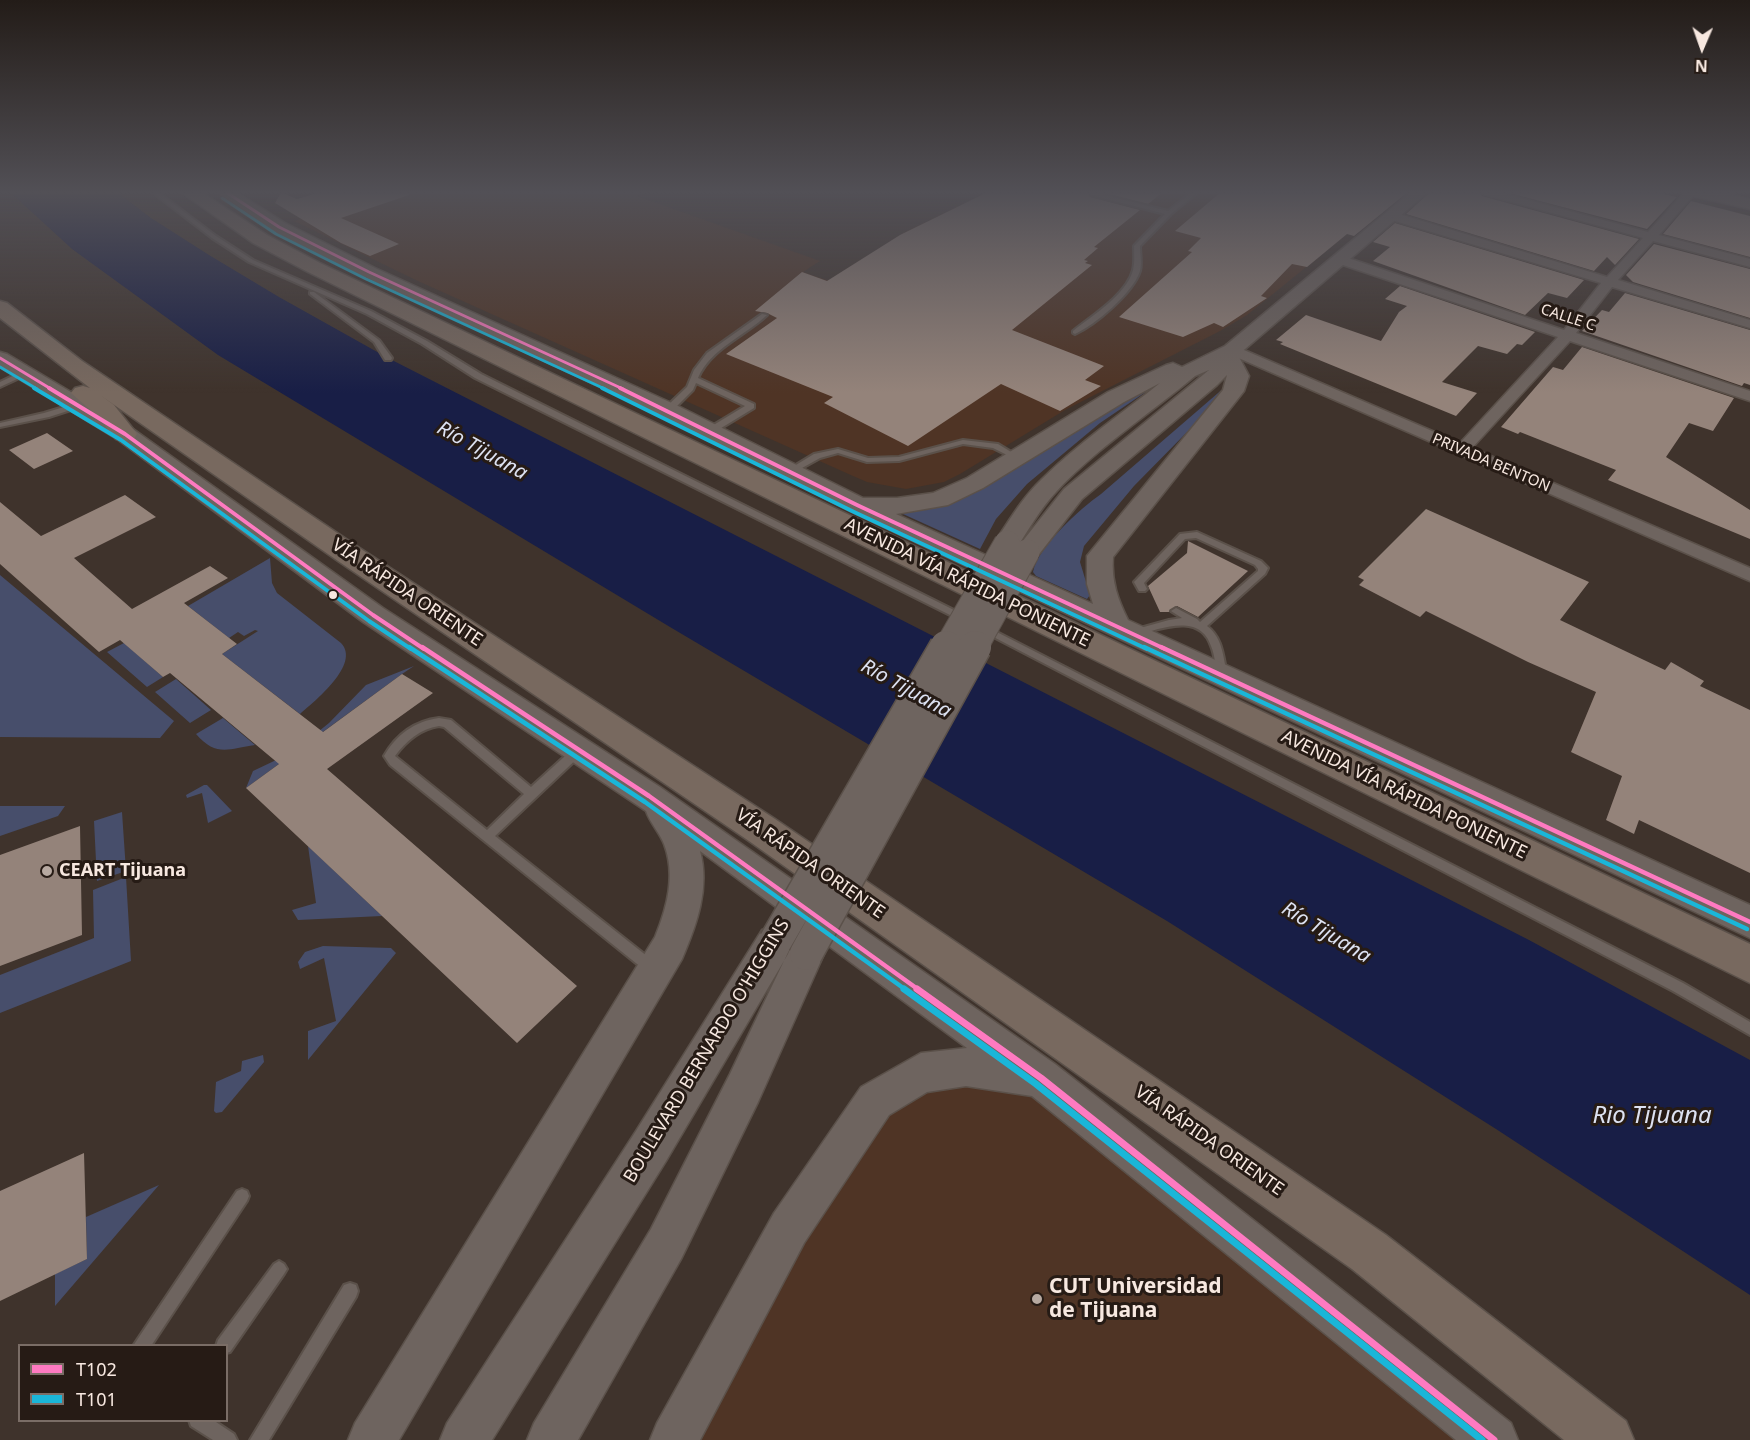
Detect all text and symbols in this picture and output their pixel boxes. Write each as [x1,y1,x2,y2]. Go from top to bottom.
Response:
north arrow [1672,18,1732,78]
text: N [1694,55,1708,77]
street label: CALLE C [1538,301,1598,335]
water label: Río Tijuana [433,416,531,486]
street label: PRIVADA BENTON [1429,430,1553,496]
street label: AVENIDA VÍA RÁPIDA PONIENTE [841,514,1093,652]
street label: VÍA RÁPIDA ORIENTE [328,535,486,651]
unlabelled marker [327,589,339,601]
water label: Río Tijuana [857,654,955,724]
street label: AVENIDA VÍA RÁPIDA PONIENTE [1278,726,1530,864]
street label: VÍA RÁPIDA ORIENTE [731,804,889,924]
place label: CEART Tijuana [59,860,186,882]
marker: CEART Tijuana [40,864,54,878]
water label: Río Tijuana [1277,897,1375,969]
street label: BOULEVARD BERNARDO O'HIGGINS [620,915,794,1187]
street label: VÍA RÁPIDA ORIENTE [1130,1081,1288,1201]
water label: Rio Tijuana [1592,1102,1712,1130]
place label: CUT Universidad de Tijuana [1049,1274,1222,1324]
marker: CUT Universidad de Tijuana [1030,1292,1044,1306]
legend [18,1344,228,1422]
text: T102 [76,1357,117,1381]
text: T101 [76,1387,117,1411]

